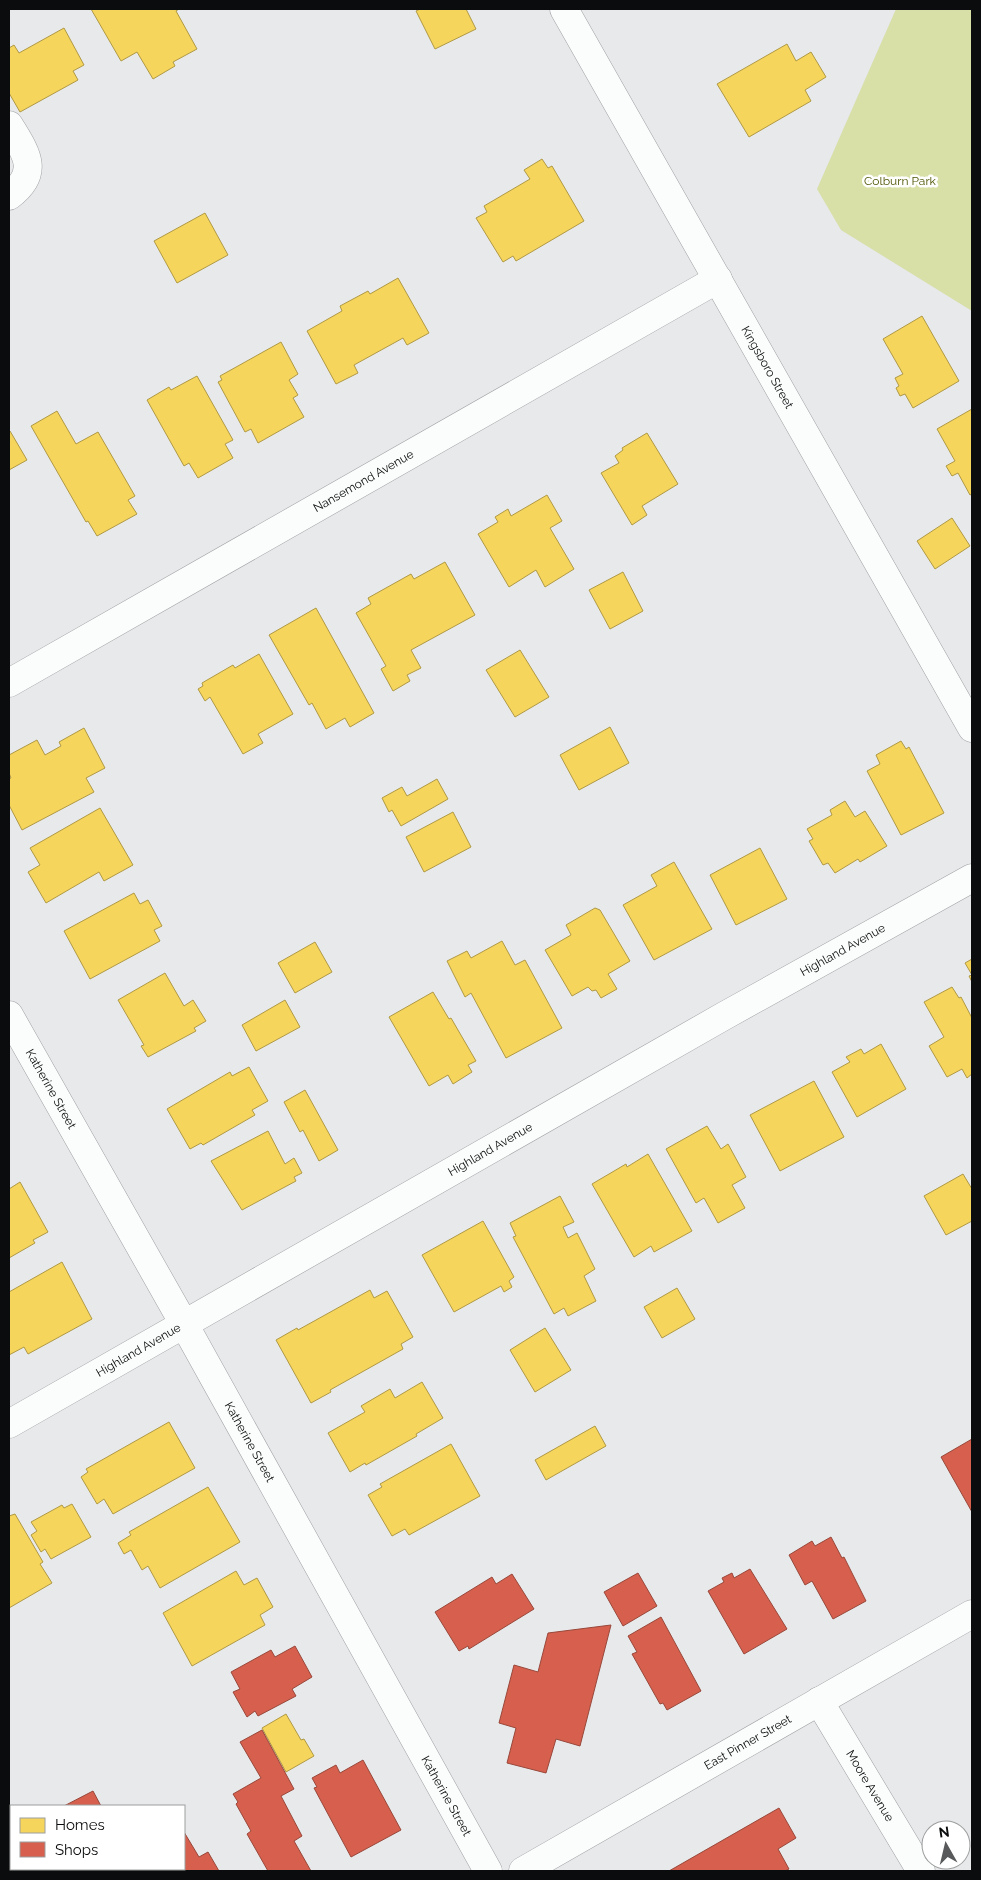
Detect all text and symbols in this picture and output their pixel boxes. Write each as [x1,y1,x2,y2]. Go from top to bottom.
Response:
park label: Colburn Park [864,174,937,188]
street label: Kingsboro Street [738,324,796,411]
street label: Nansemond Avenue [311,447,416,515]
street label: Highland Avenue [798,921,888,979]
street label: Katherine Street [23,1047,79,1131]
street label: Highland Avenue [445,1120,535,1179]
street label: Highland Avenue [94,1321,183,1380]
street label: Katherine Street [222,1399,277,1484]
street label: East Pinner Street [702,1712,794,1773]
street label: Moore Avenue [843,1748,897,1824]
street label: Katherine Street [418,1753,474,1838]
legend [10,1805,185,1870]
text: Homes [55,1816,105,1834]
north arrow [921,1820,971,1870]
text: N [938,1823,951,1841]
text: Shops [55,1841,98,1859]

